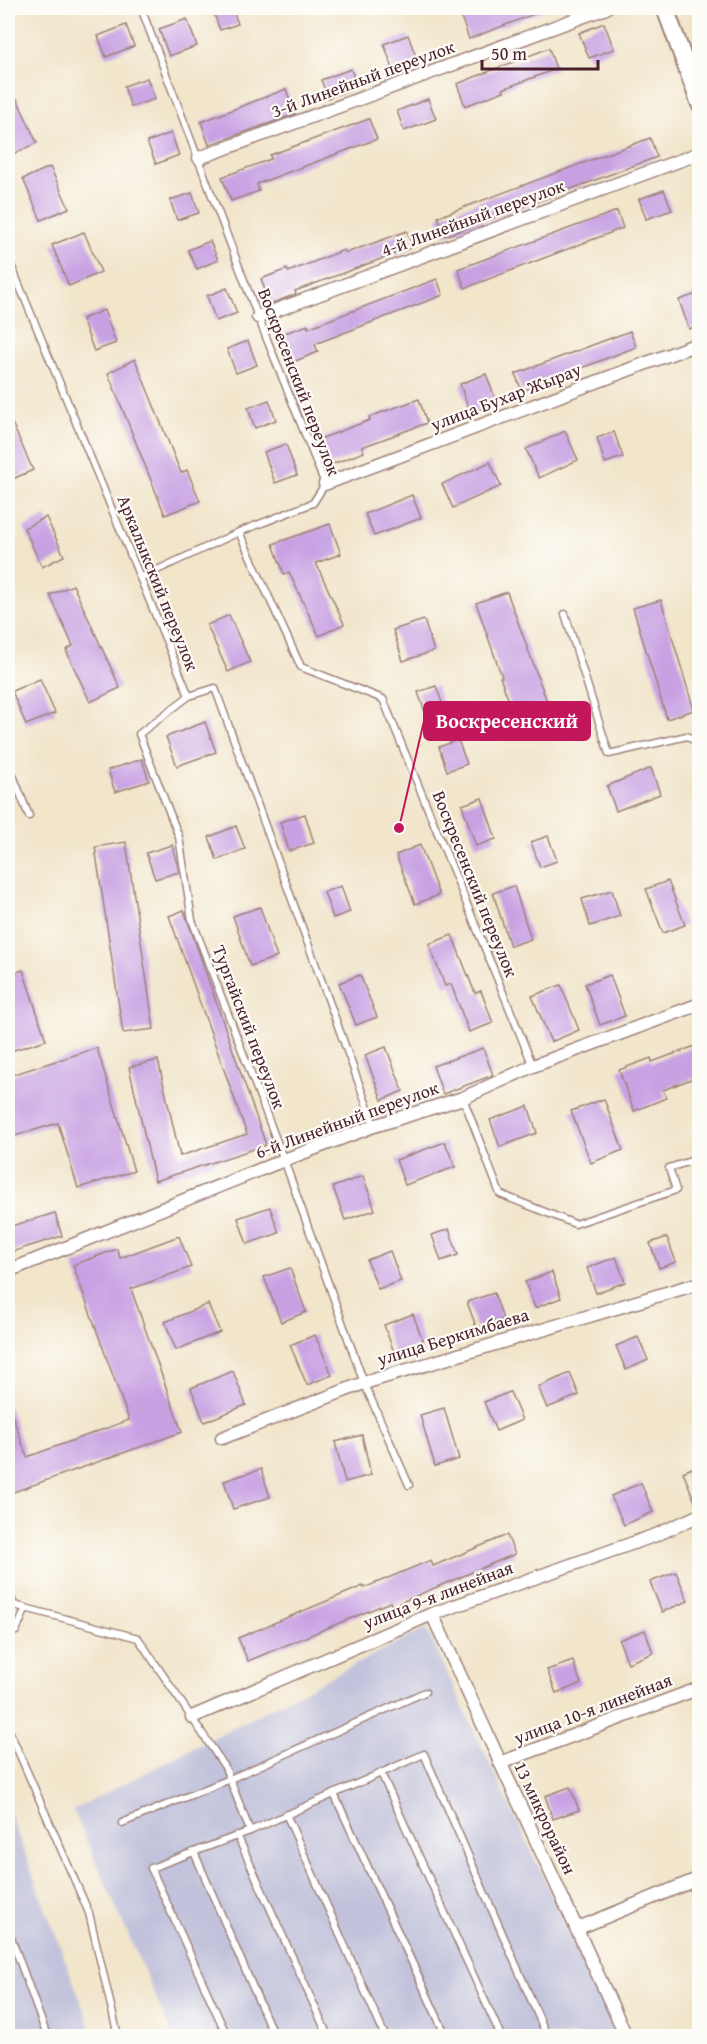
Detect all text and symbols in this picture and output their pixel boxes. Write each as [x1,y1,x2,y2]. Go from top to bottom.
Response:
street label: 3-й Линейный переулок [267,33,459,124]
scale bar [482,33,598,71]
text: 50 m [491,40,527,67]
street label: 4-й Линейный переулок [377,172,569,263]
street label: Воскресенский переулок [251,284,348,480]
street label: улица Бухар Жырау [426,355,585,438]
street label: Аркалыкский переулок [111,491,206,675]
callout: Воскресенский [424,702,590,740]
text: Воскресенский [436,706,578,735]
street label: Воскресенский переулок [426,786,525,982]
street label: Тургайский переулок [206,941,293,1113]
street label: 6-й Линейный переулок [251,1074,443,1165]
street label: улица Беркимбаева [373,1300,533,1373]
street label: улица 9-я линейная [358,1553,517,1636]
street label: улица 10-я линейная [509,1666,676,1752]
street label: 13 микрорайон [507,1757,583,1879]

